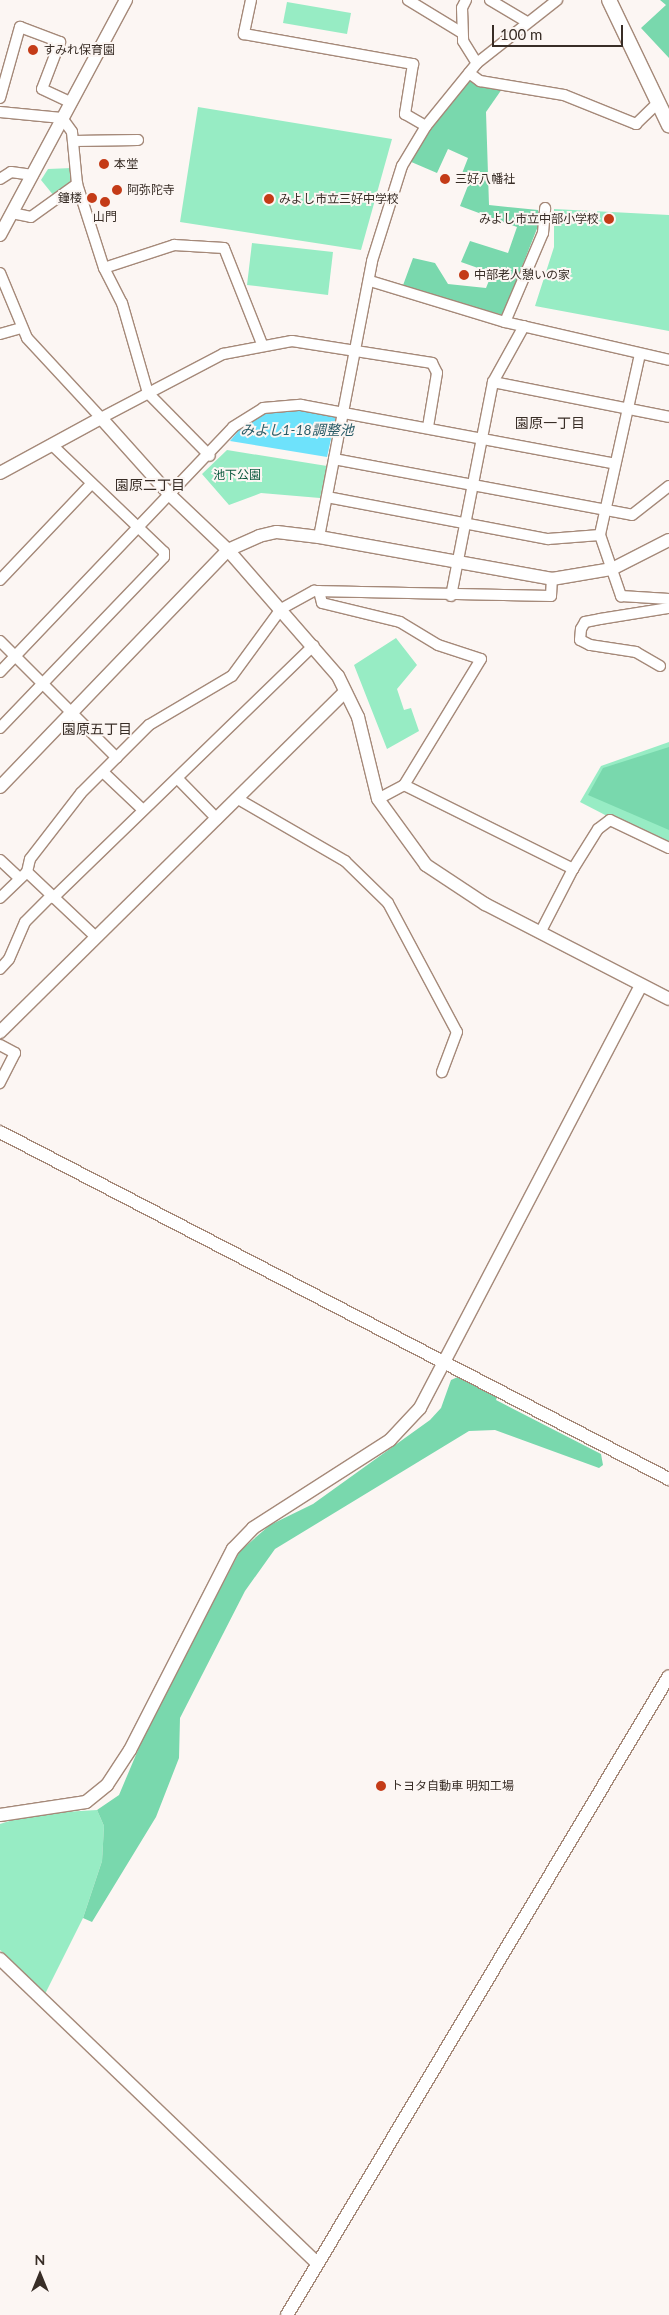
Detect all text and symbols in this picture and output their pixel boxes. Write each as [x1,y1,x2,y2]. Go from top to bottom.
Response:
scale bar [494,15,625,47]
text: 100 m [500,25,542,43]
place label: すみれ保育園 [43,43,115,57]
marker: すみれ保育園 [27,44,39,56]
place label: 本堂 [114,157,138,171]
marker: 本堂 [98,158,110,170]
place label: 三好八幡社 [455,172,515,186]
marker: 三好八幡社 [439,173,451,185]
place label: 阿弥陀寺 [127,183,175,197]
marker: 阿弥陀寺 [111,184,123,196]
place label: 鐘楼 [58,191,82,205]
marker: 鐘楼 [86,192,98,204]
place label: みよし市立三好中学校 [279,192,399,206]
marker: みよし市立三好中学校 [263,193,275,205]
marker: 山門 [99,196,111,208]
place label: 山門 [93,210,117,224]
place label: みよし市立中部小学校 [479,212,599,226]
marker: みよし市立中部小学校 [603,213,615,225]
place label: 中部老人憩いの家 [474,268,570,282]
marker: 中部老人憩いの家 [458,269,470,281]
district label: 園原一丁目 [515,415,585,431]
water label: みよし1-18調整池 [240,422,354,438]
park label: 池下公園 [213,468,261,482]
district label: 園原二丁目 [115,477,185,493]
district label: 園原五丁目 [62,721,132,737]
place label: トヨタ自動車 明知工場 [391,1779,514,1793]
marker: トヨタ自動車 明知工場 [375,1780,387,1792]
north arrow [15,2250,65,2300]
text: N [35,2251,45,2268]

